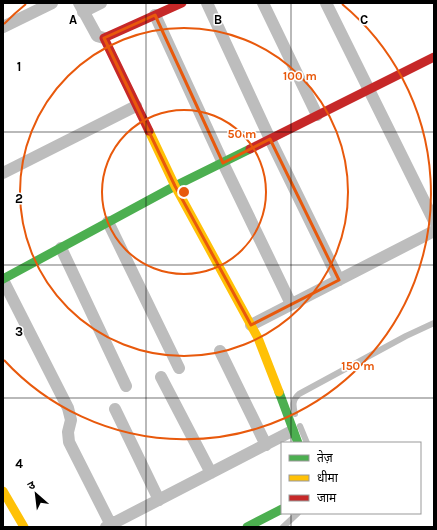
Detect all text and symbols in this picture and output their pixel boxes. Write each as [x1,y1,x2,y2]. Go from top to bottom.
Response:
text: A [69,12,77,27]
text: B [214,12,222,27]
text: C [360,12,368,27]
text: 1 [17,59,21,74]
text: 100 m [283,69,317,83]
text: 50 m [228,127,257,141]
centre of rings [177,185,191,199]
text: 2 [15,191,23,206]
text: 3 [15,324,23,339]
text: 150 m [341,359,375,373]
legend [281,442,421,514]
text: तेज़ [317,450,334,465]
text: 4 [15,456,23,471]
text: धीमा [317,470,339,485]
north arrow [16,474,56,514]
text: उ [26,478,38,493]
text: जाम [317,491,337,505]

